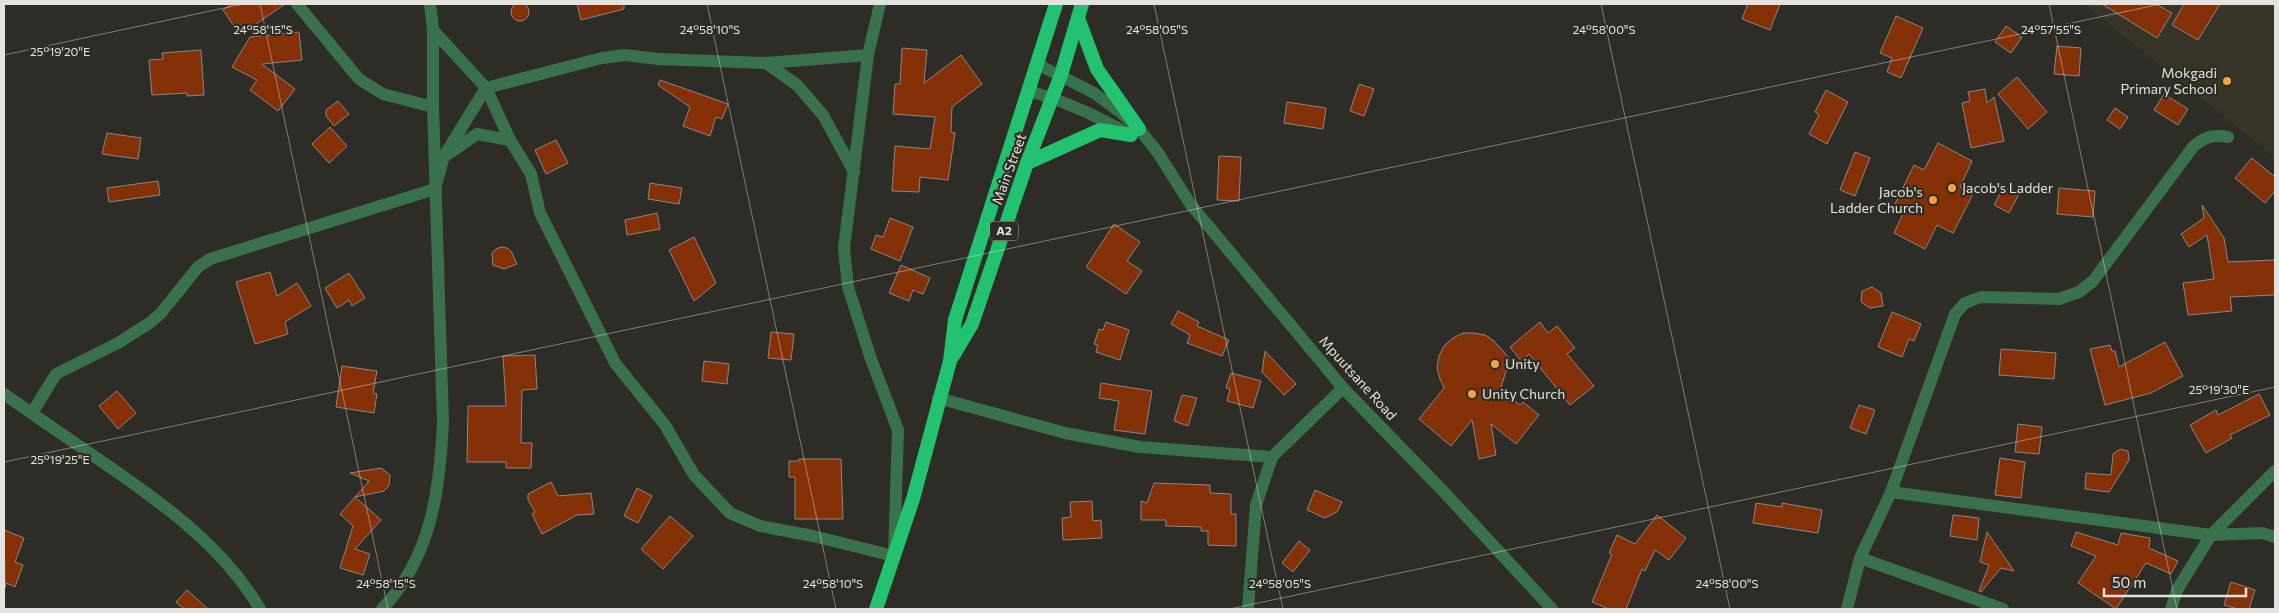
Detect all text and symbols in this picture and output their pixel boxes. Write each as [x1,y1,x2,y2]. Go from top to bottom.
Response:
text: 24°58'15"S [233,22,293,36]
text: 24°58'10"S [680,22,740,36]
text: 24°58'05"S [1126,22,1188,36]
text: 24°58'00"S [1572,22,1636,36]
text: 24°57'55"S [2021,22,2081,36]
text: 25°19'20"E [30,44,90,58]
place label: Mokgadi Primary School [2121,64,2217,97]
marker: Mokgadi Primary School [2221,75,2233,87]
street label: Main Street [988,131,1029,207]
place label: Jacob's Ladder [1962,179,2054,196]
marker: Jacob's Ladder [1946,182,1958,194]
place label: Jacob's Ladder Church [1830,183,1923,216]
marker: Jacob's Ladder Church [1927,194,1939,206]
road number: A2 [990,222,1018,240]
street label: Mpuutsane Road [1316,332,1401,423]
place label: Unity [1505,355,1540,372]
marker: Unity [1489,358,1501,370]
text: 25°19'30"E [2189,382,2249,396]
place label: Unity Church [1482,385,1565,402]
marker: Unity Church [1466,388,1478,400]
text: 25°19'25"E [30,452,90,466]
scale bar [2104,566,2246,598]
text: 50 m [2112,573,2146,591]
text: 24°58'15"S [356,576,416,590]
text: 24°58'10"S [803,576,863,590]
text: 24°58'05"S [1249,576,1311,590]
text: 24°58'00"S [1695,576,1759,590]

